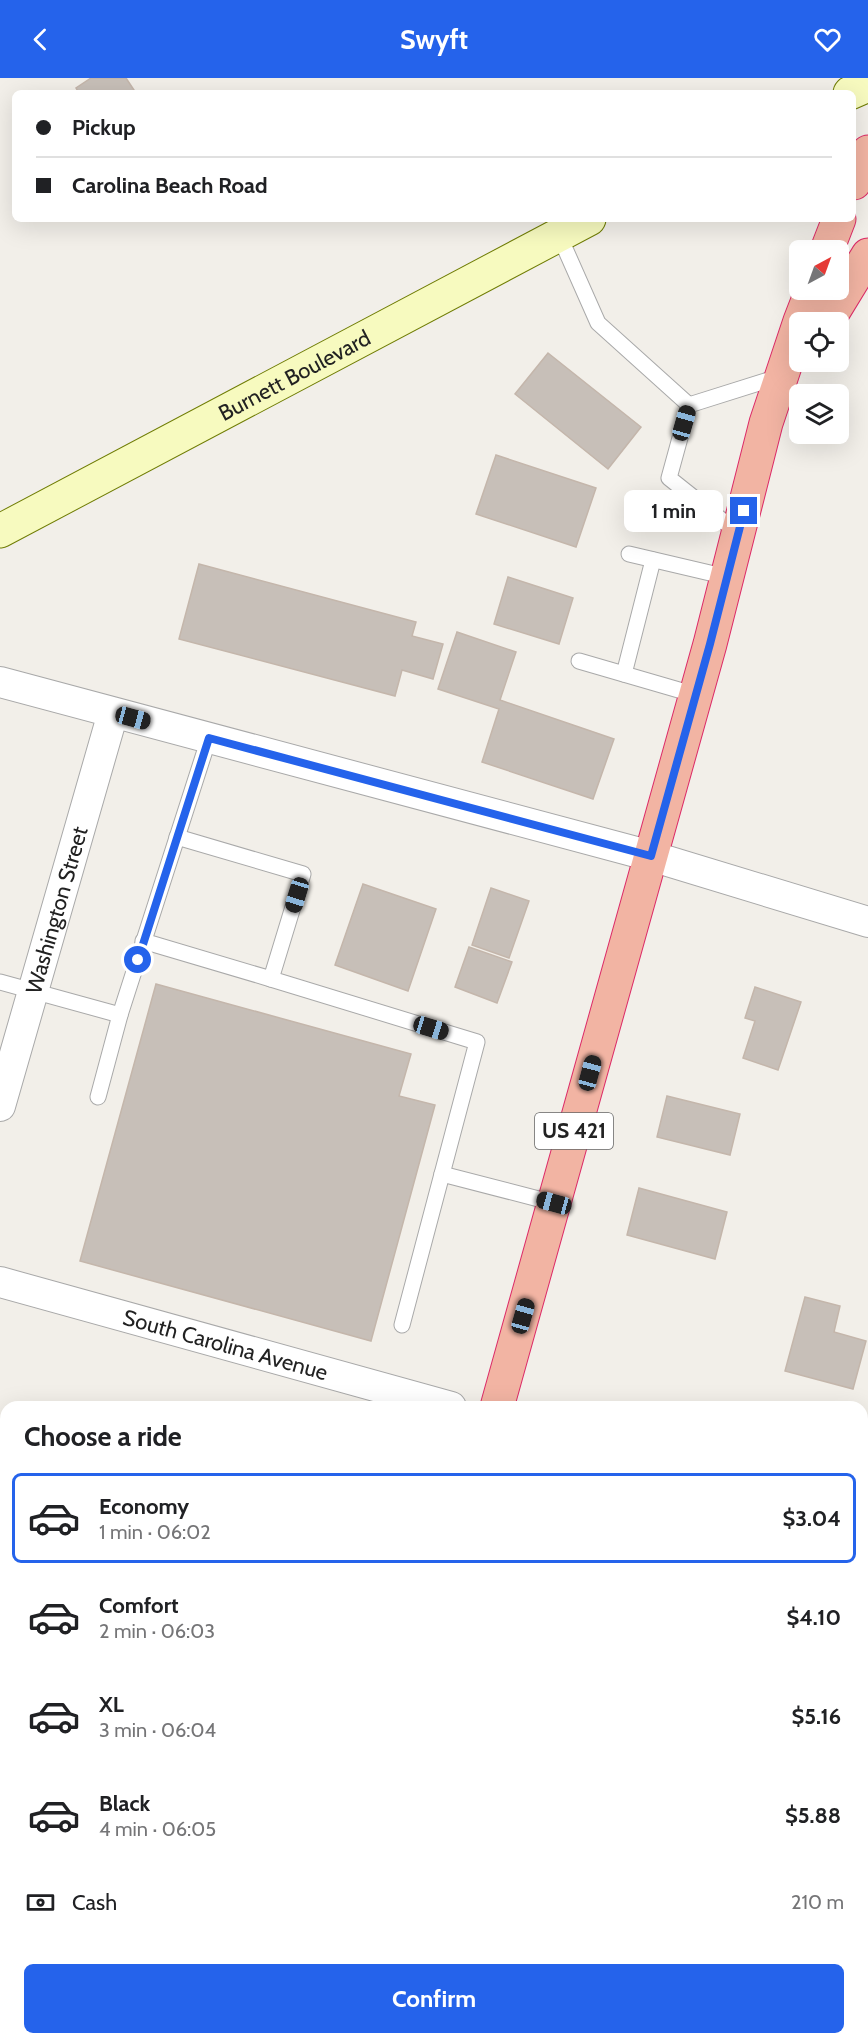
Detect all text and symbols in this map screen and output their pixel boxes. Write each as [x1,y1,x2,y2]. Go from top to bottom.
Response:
icon: back [24,23,57,56]
text: Swyft [400,23,468,56]
icon: heart [811,23,844,56]
text: Pickup [72,114,136,141]
text: Carolina Beach Road [72,172,268,199]
north arrow [789,240,849,300]
map controls [789,240,849,444]
button: locate [789,312,849,372]
street label: Burnett Boulevard [214,324,375,427]
button: layers [789,384,849,444]
car [670,403,698,443]
callout: 1 min [624,490,723,532]
route end [730,497,757,524]
text: 1 min [651,499,696,523]
car [113,705,153,731]
street label: Washington Street [20,823,94,997]
car [283,875,311,915]
route start [124,946,151,973]
car [411,1014,451,1042]
car [577,1053,603,1093]
road number: US 421 [535,1113,613,1149]
car [534,1190,574,1216]
car [509,1296,537,1336]
street label: South Carolina Avenue [120,1304,331,1386]
text: Choose a ride [24,1420,182,1453]
icon: car [27,1491,81,1545]
text: Economy [99,1493,189,1520]
text: $3.04 [783,1505,841,1532]
text: 1 min · 06:02 [99,1520,211,1544]
icon: car [27,1590,81,1644]
text: Comfort [99,1592,178,1619]
text: $4.10 [786,1604,841,1631]
text: 2 min · 06:03 [99,1619,215,1643]
icon: car [27,1689,81,1743]
text: XL [99,1691,124,1718]
text: $5.16 [791,1703,841,1730]
text: 3 min · 06:04 [99,1718,216,1742]
icon: car [27,1788,81,1842]
text: Black [99,1790,150,1817]
text: $5.88 [785,1802,841,1829]
text: 4 min · 06:05 [99,1817,216,1841]
icon: cash [24,1886,57,1919]
text: Cash [72,1889,117,1916]
text: 210 m [791,1890,844,1914]
button: Confirm [24,1964,844,2033]

